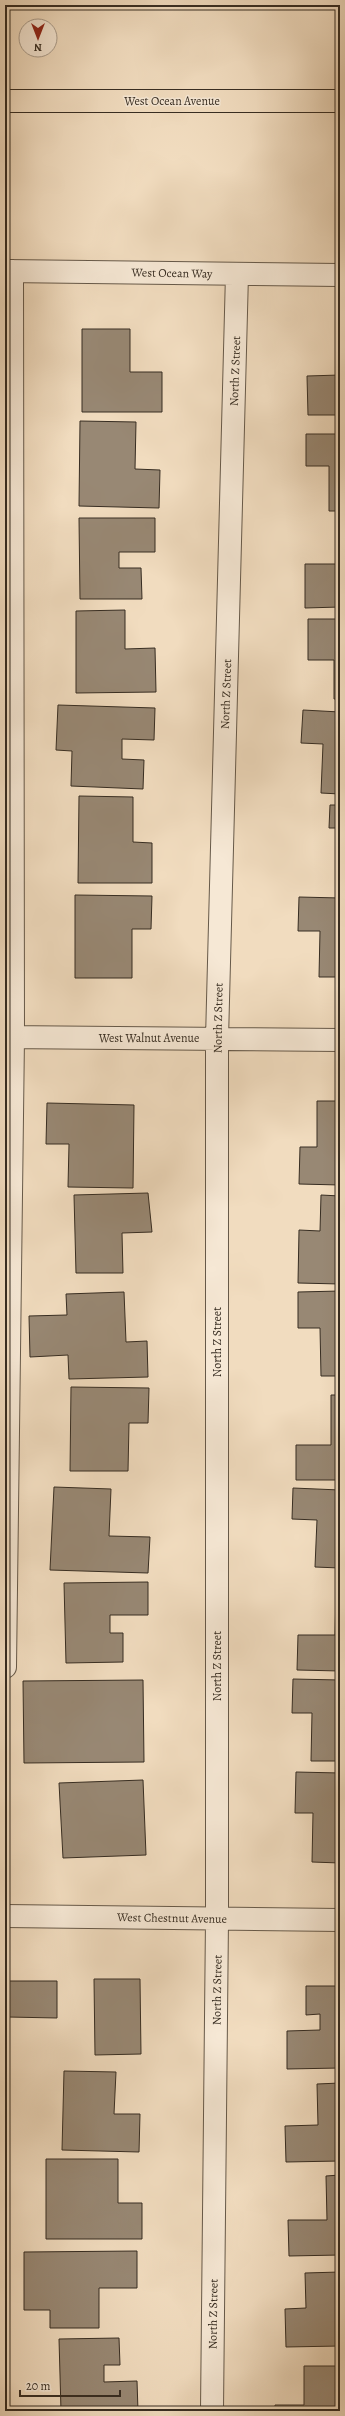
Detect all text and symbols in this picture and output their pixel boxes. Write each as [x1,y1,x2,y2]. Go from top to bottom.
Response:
north arrow [18,18,58,58]
text: N [34,40,42,55]
street label: West Ocean Avenue [123,93,220,109]
street label: West Ocean Way [130,264,213,282]
street label: North Z Street [226,336,244,406]
street label: North Z Street [217,659,235,729]
street label: North Z Street [209,983,227,1053]
street label: West Walnut Avenue [98,1030,199,1046]
street label: North Z Street [209,1307,225,1377]
street label: North Z Street [209,1631,225,1701]
street label: West Chestnut Avenue [116,1909,227,1927]
street label: North Z Street [208,1955,226,2025]
street label: North Z Street [204,2279,222,2349]
scale bar [20,2372,120,2398]
text: 20 m [26,2378,50,2394]

